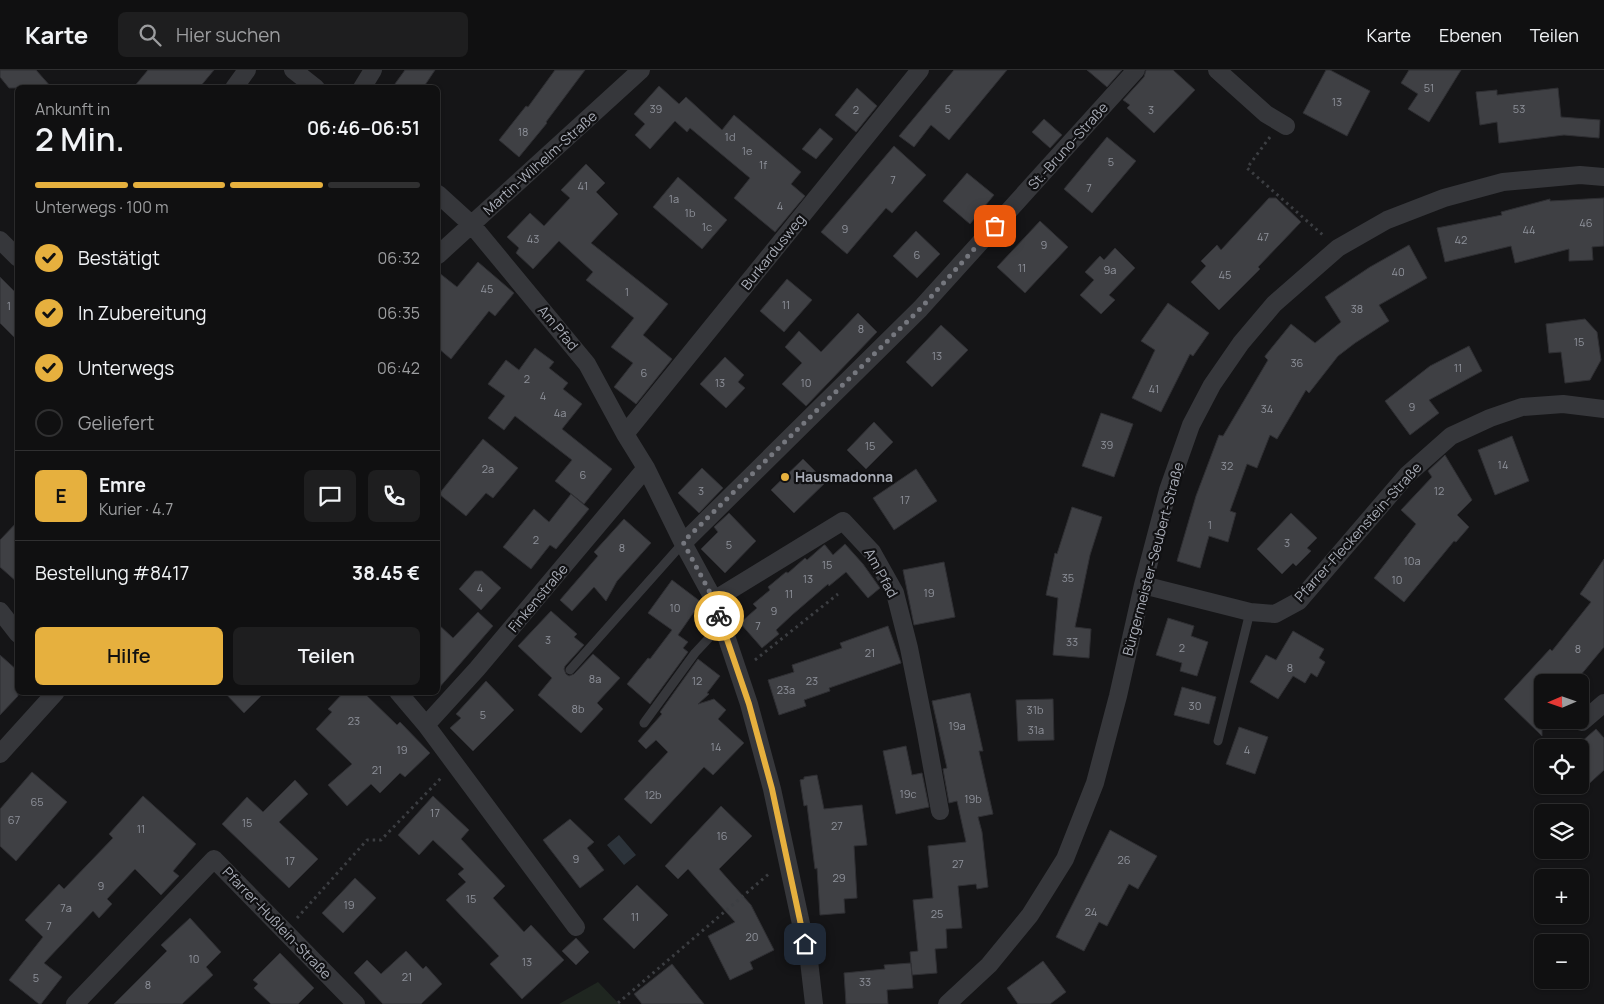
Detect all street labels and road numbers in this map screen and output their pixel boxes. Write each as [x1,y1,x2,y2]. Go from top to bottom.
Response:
street label: St.-Bruno-Straße [1023,98,1112,193]
street label: Martin-Wilhelm-Straße [479,106,601,219]
street label: Burkardusweg [736,210,809,293]
street label: Am Pfad [534,301,583,354]
street label: Pfarrer-Fleckenstein-Straße [1290,458,1425,606]
street label: Bürgermeister-Seubert-Straße [1117,460,1188,658]
street label: Am Pfad [860,545,903,601]
street label: Finkenstraße [503,559,572,636]
street label: Pfarrer-Hußlein-Straße [219,862,336,983]

